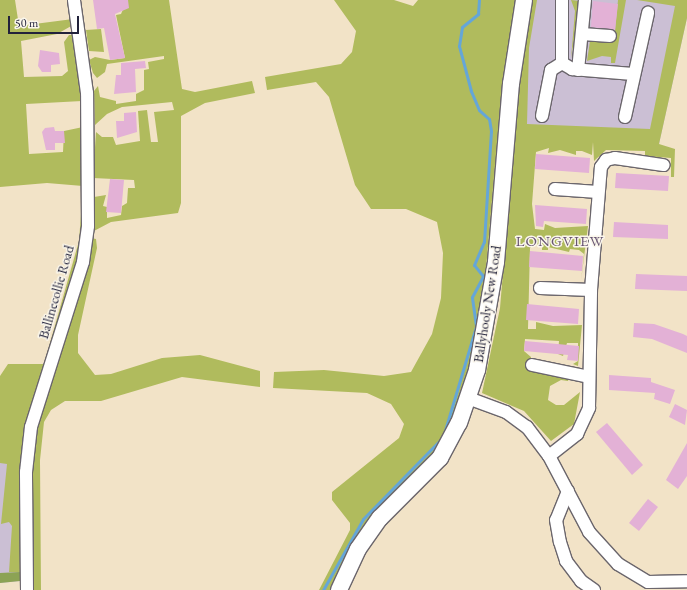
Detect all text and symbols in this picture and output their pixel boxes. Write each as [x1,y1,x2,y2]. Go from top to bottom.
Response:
scale bar [10,8,81,34]
text: 50 m [15,15,38,31]
district label: LONGVIEW [516,232,604,250]
street label: Ballinecollie Road [35,243,77,341]
street label: Ballyhooly New Road [469,244,505,364]

